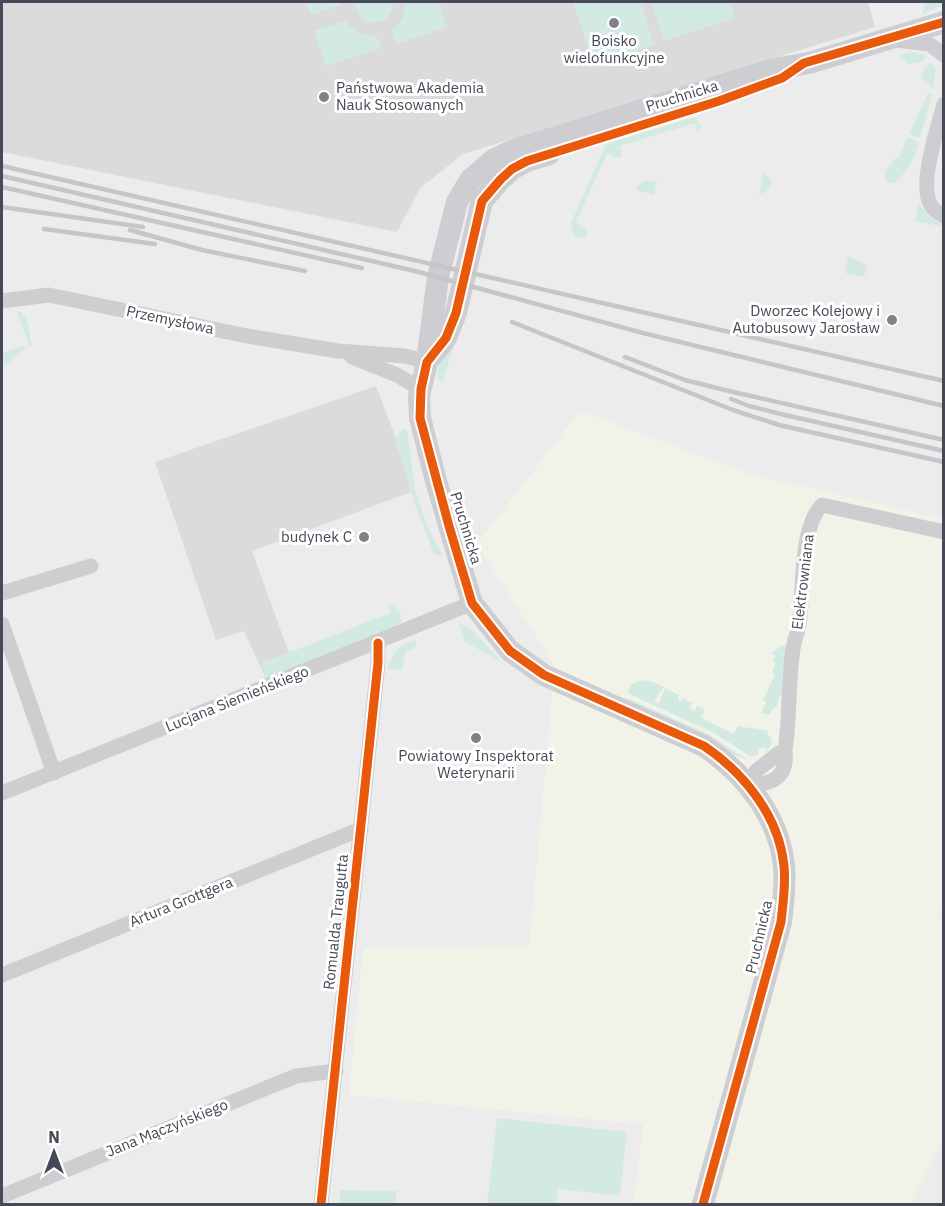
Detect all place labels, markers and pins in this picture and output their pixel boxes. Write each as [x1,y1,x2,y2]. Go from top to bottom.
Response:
marker: Boisko wielofunkcyjne [607,16,621,30]
place label: Boisko wielofunkcyjne [564,31,664,67]
place label: Państwowa Akademia Nauk Stosowanych [336,78,484,114]
marker: Państwowa Akademia Nauk Stosowanych [317,90,331,104]
place label: Dworzec Kolejowy i Autobusowy Jarosław [732,301,880,337]
marker: Dworzec Kolejowy i Autobusowy Jarosław [885,313,899,327]
place label: budynek C [281,527,352,546]
marker: budynek C [357,530,371,544]
marker: Powiatowy Inspektorat Weterynarii [469,731,483,745]
place label: Powiatowy Inspektorat Weterynarii [398,746,554,782]

